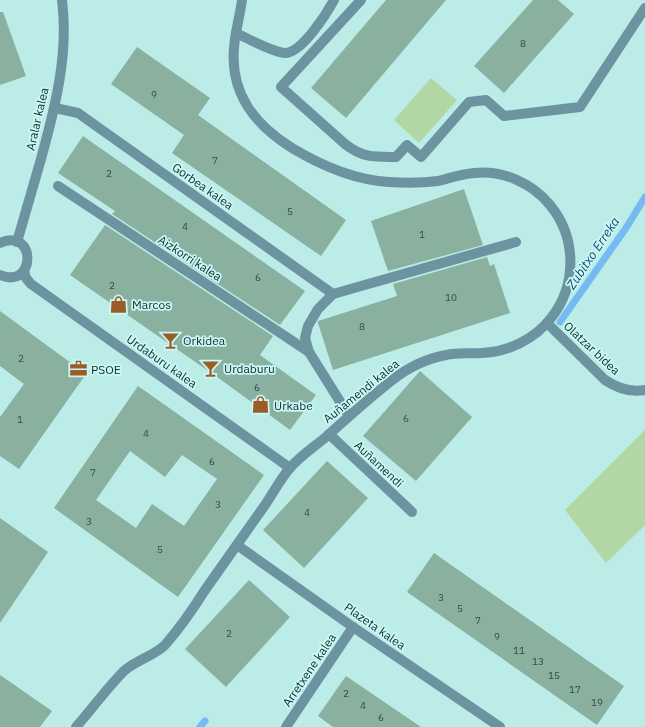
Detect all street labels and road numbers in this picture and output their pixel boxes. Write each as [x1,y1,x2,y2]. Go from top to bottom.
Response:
street label: Aralar kalea [22,85,52,152]
street label: Gorbea kalea [170,159,237,213]
street label: Aizkorri kalea [155,232,225,284]
street label: Olatzar bidea [561,318,624,378]
street label: Urdaburu kalea [124,331,201,391]
street label: Auñamendi kalea [320,355,402,426]
street label: Auñamendi [351,438,407,490]
street label: Plazeta kalea [341,599,409,653]
street label: Arretxene kalea [279,630,339,709]

